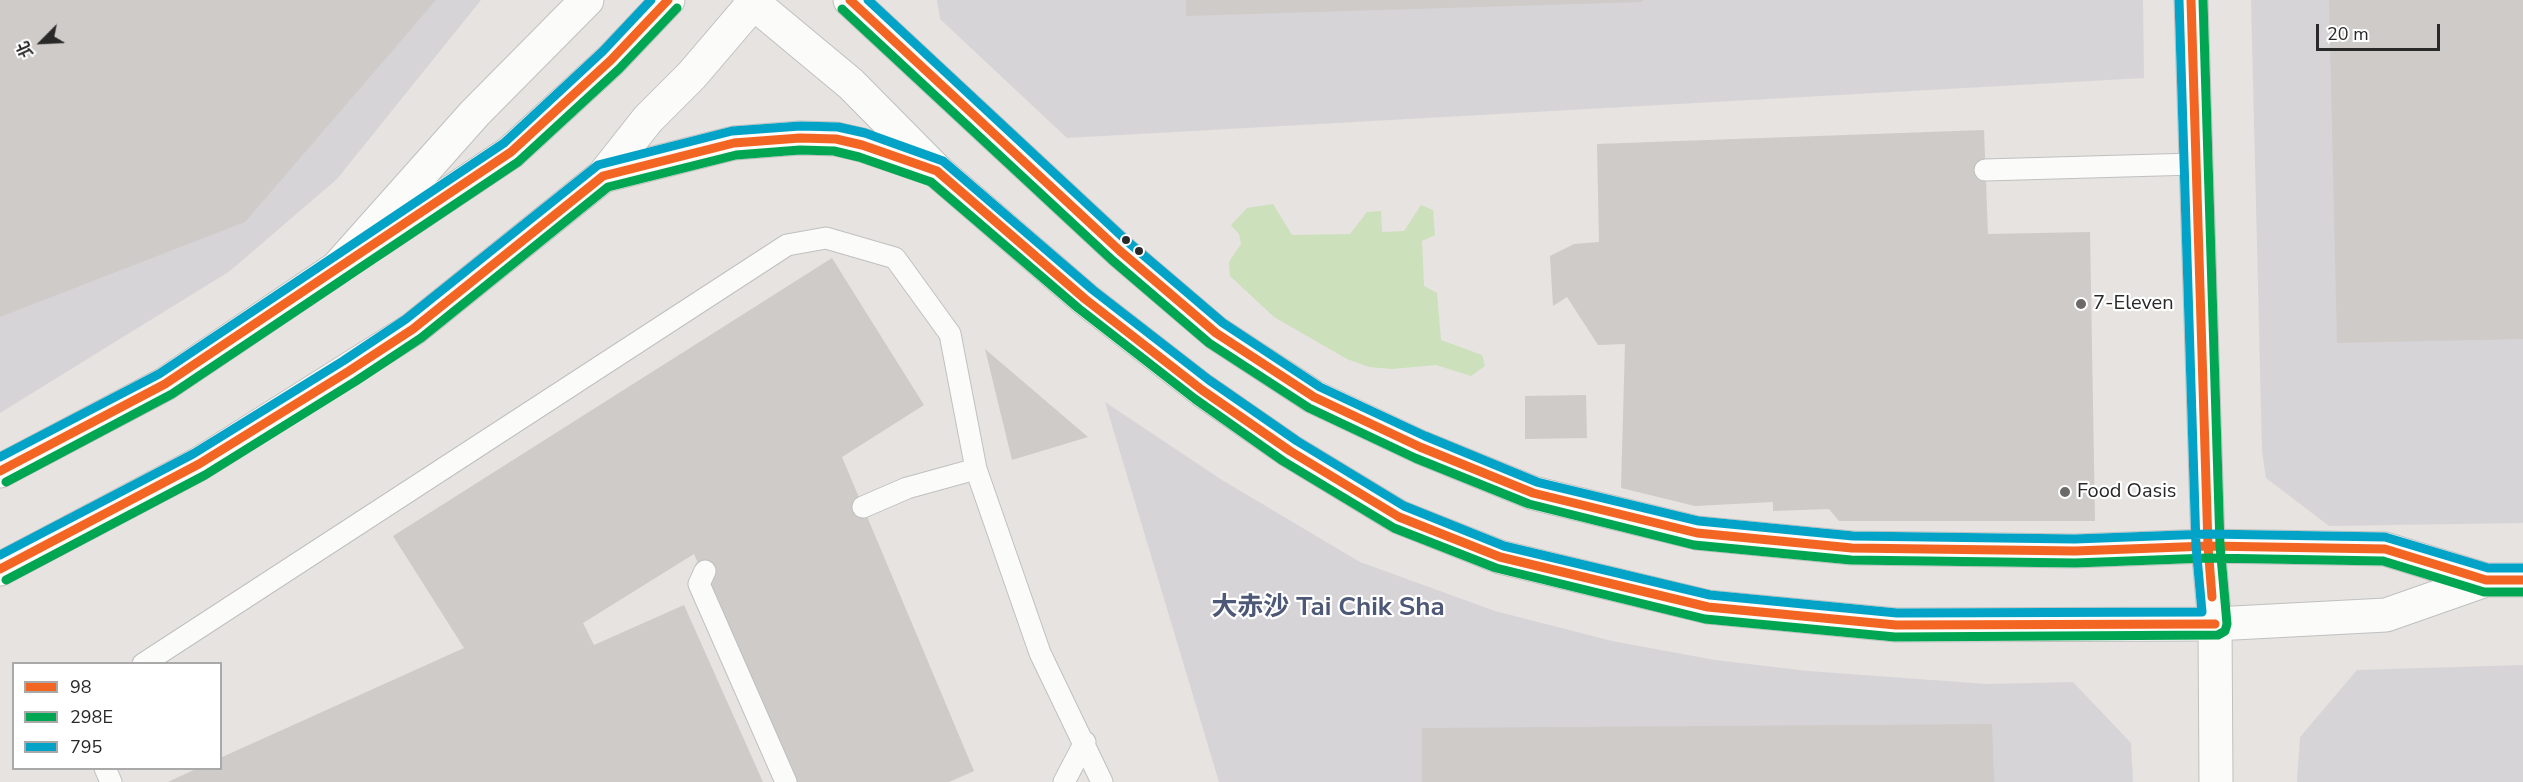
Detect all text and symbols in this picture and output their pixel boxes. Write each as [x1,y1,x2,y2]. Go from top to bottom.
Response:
north arrow [12,12,72,72]
scale bar [2319,12,2444,50]
text: 20 m [2327,22,2369,46]
text: 北 [12,38,39,61]
unlabelled marker [1120,234,1132,246]
unlabelled marker [1133,245,1145,257]
place label: 7-Eleven [2093,292,2174,316]
marker: 7-Eleven [2074,297,2088,311]
place label: Food Oasis [2077,480,2176,504]
marker: Food Oasis [2058,485,2072,499]
district label: 大赤沙 Tai Chik Sha [1211,593,1445,625]
legend [12,662,222,770]
text: 98 [70,675,92,699]
text: 298E [70,705,113,729]
text: 795 [70,735,102,759]

